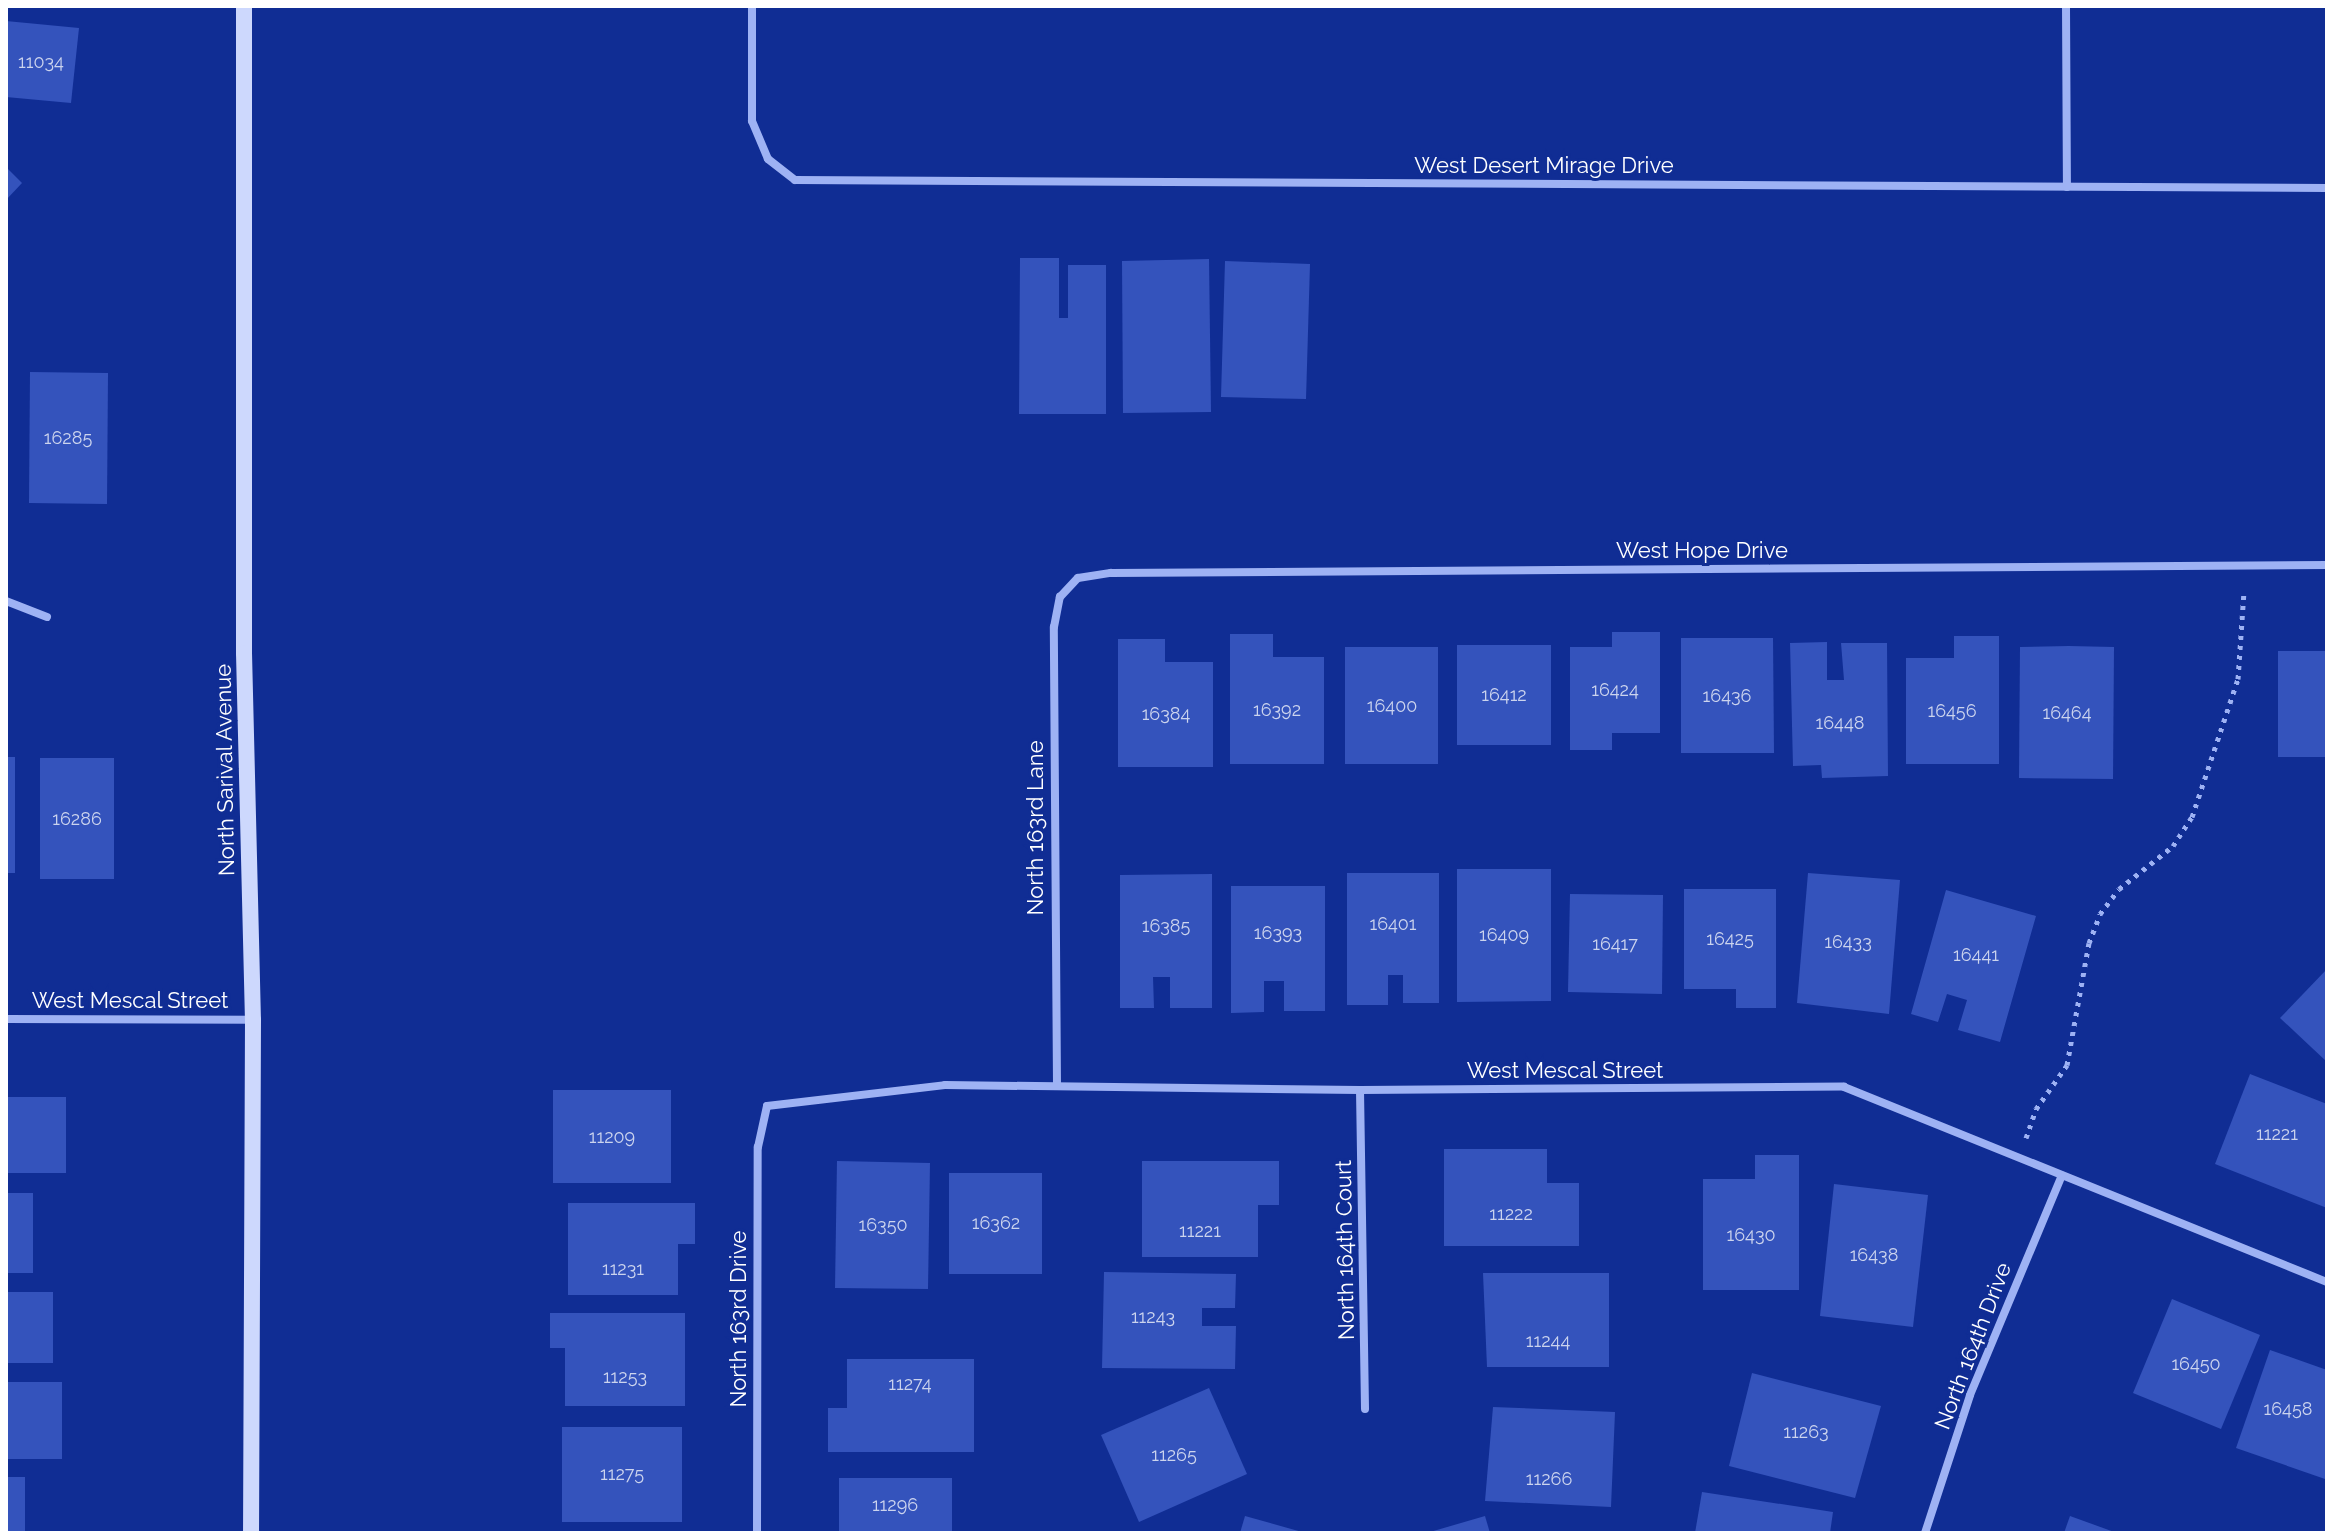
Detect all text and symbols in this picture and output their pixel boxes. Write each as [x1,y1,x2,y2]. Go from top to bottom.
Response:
house number: 11034 [18,51,64,73]
street label: West Desert Mirage Drive [1414,153,1674,179]
house number: 16285 [44,427,92,449]
street label: West Hope Drive [1616,538,1788,564]
street label: North Sarival Avenue [210,663,240,877]
house number: 16424 [1591,679,1639,701]
house number: 16412 [1481,684,1527,706]
house number: 16436 [1703,685,1751,707]
house number: 16400 [1367,695,1417,717]
house number: 16392 [1253,699,1301,721]
house number: 16456 [1927,700,1977,722]
house number: 16464 [2042,702,2092,724]
house number: 16384 [1142,703,1190,725]
house number: 16448 [1816,712,1864,734]
street label: North 163rd Lane [1023,740,1049,916]
house number: 16286 [52,808,102,830]
house number: 16401 [1369,913,1417,935]
house number: 16385 [1142,915,1190,937]
house number: 16393 [1254,922,1302,944]
house number: 16409 [1479,924,1529,946]
house number: 16425 [1706,928,1754,950]
house number: 16433 [1824,931,1872,953]
house number: 16417 [1592,933,1638,955]
house number: 16441 [1953,944,1999,966]
street label: West Mescal Street [31,988,229,1014]
street label: West Mescal Street [1466,1058,1664,1084]
house number: 11221 [2256,1123,2298,1145]
house number: 11209 [589,1126,635,1148]
street label: North 164th Court [1330,1160,1360,1340]
house number: 11222 [1489,1203,1533,1225]
house number: 16362 [972,1212,1020,1234]
house number: 16350 [859,1214,907,1236]
house number: 11221 [1179,1220,1221,1242]
house number: 16430 [1726,1224,1776,1246]
street label: North 163rd Drive [726,1230,752,1408]
house number: 16438 [1850,1244,1898,1266]
house number: 11231 [602,1258,644,1280]
street label: North 164th Drive [1929,1259,2017,1433]
house number: 11243 [1131,1306,1175,1328]
house number: 11244 [1526,1330,1570,1352]
house number: 16450 [2171,1353,2221,1375]
house number: 11253 [603,1366,647,1388]
house number: 11274 [888,1373,932,1395]
house number: 16458 [2264,1398,2312,1420]
house number: 11263 [1783,1421,1829,1443]
house number: 11265 [1151,1444,1197,1466]
house number: 11275 [600,1463,644,1485]
house number: 11266 [1526,1468,1572,1490]
house number: 11296 [872,1494,918,1516]

